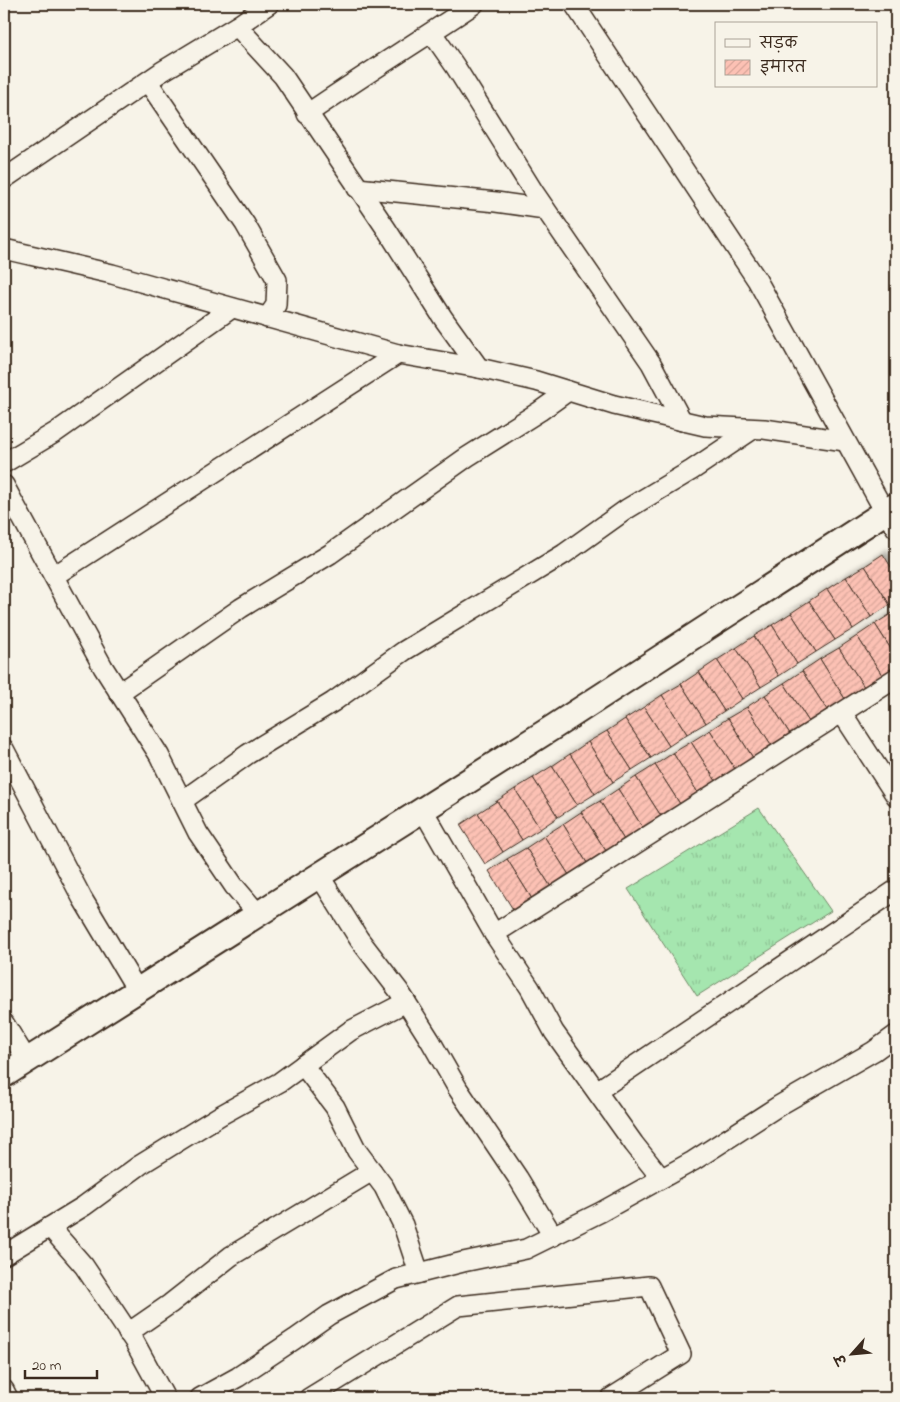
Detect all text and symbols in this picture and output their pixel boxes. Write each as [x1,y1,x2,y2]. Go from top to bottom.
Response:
legend [715,22,878,88]
text: सड़क [759,33,798,55]
text: इमारत [760,57,807,79]
north arrow [828,1330,878,1380]
scale bar [25,1347,98,1379]
text: उ [830,1349,854,1370]
text: 20 m [32,1355,62,1377]

